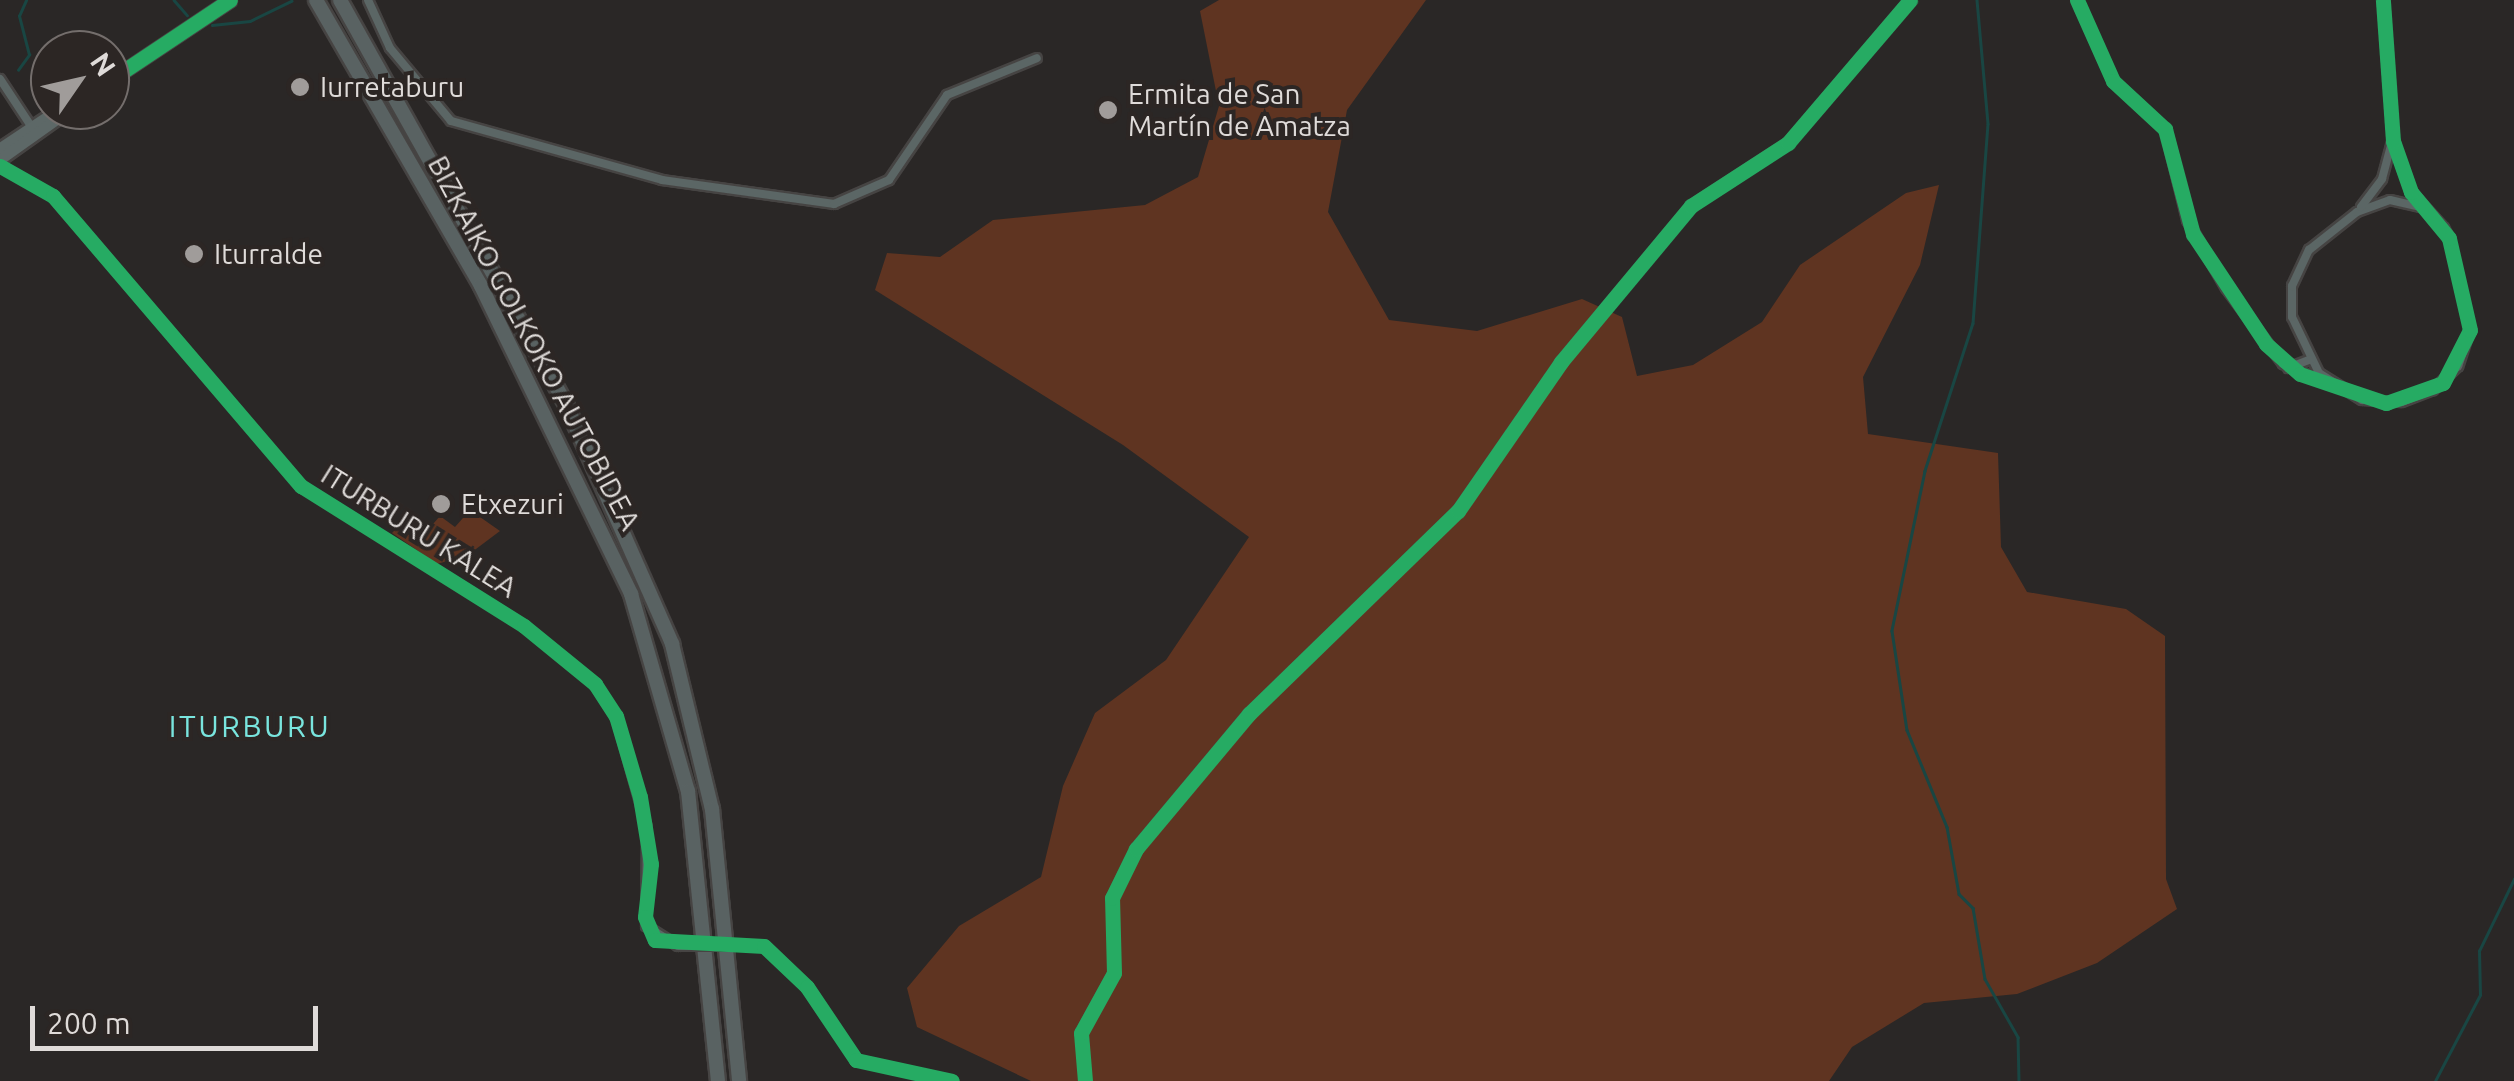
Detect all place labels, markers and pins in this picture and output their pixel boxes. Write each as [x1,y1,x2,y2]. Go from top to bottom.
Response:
place label: Iurretaburu [320,70,464,104]
marker: Iurretaburu [289,76,311,98]
place label: Ermita de San Martín de Amatza [1128,77,1351,143]
marker: Ermita de San Martín de Amatza [1097,99,1119,121]
place label: Iturralde [214,237,323,271]
marker: Iturralde [183,243,205,265]
place label: Etxezuri [461,487,564,521]
marker: Etxezuri [430,493,452,515]

